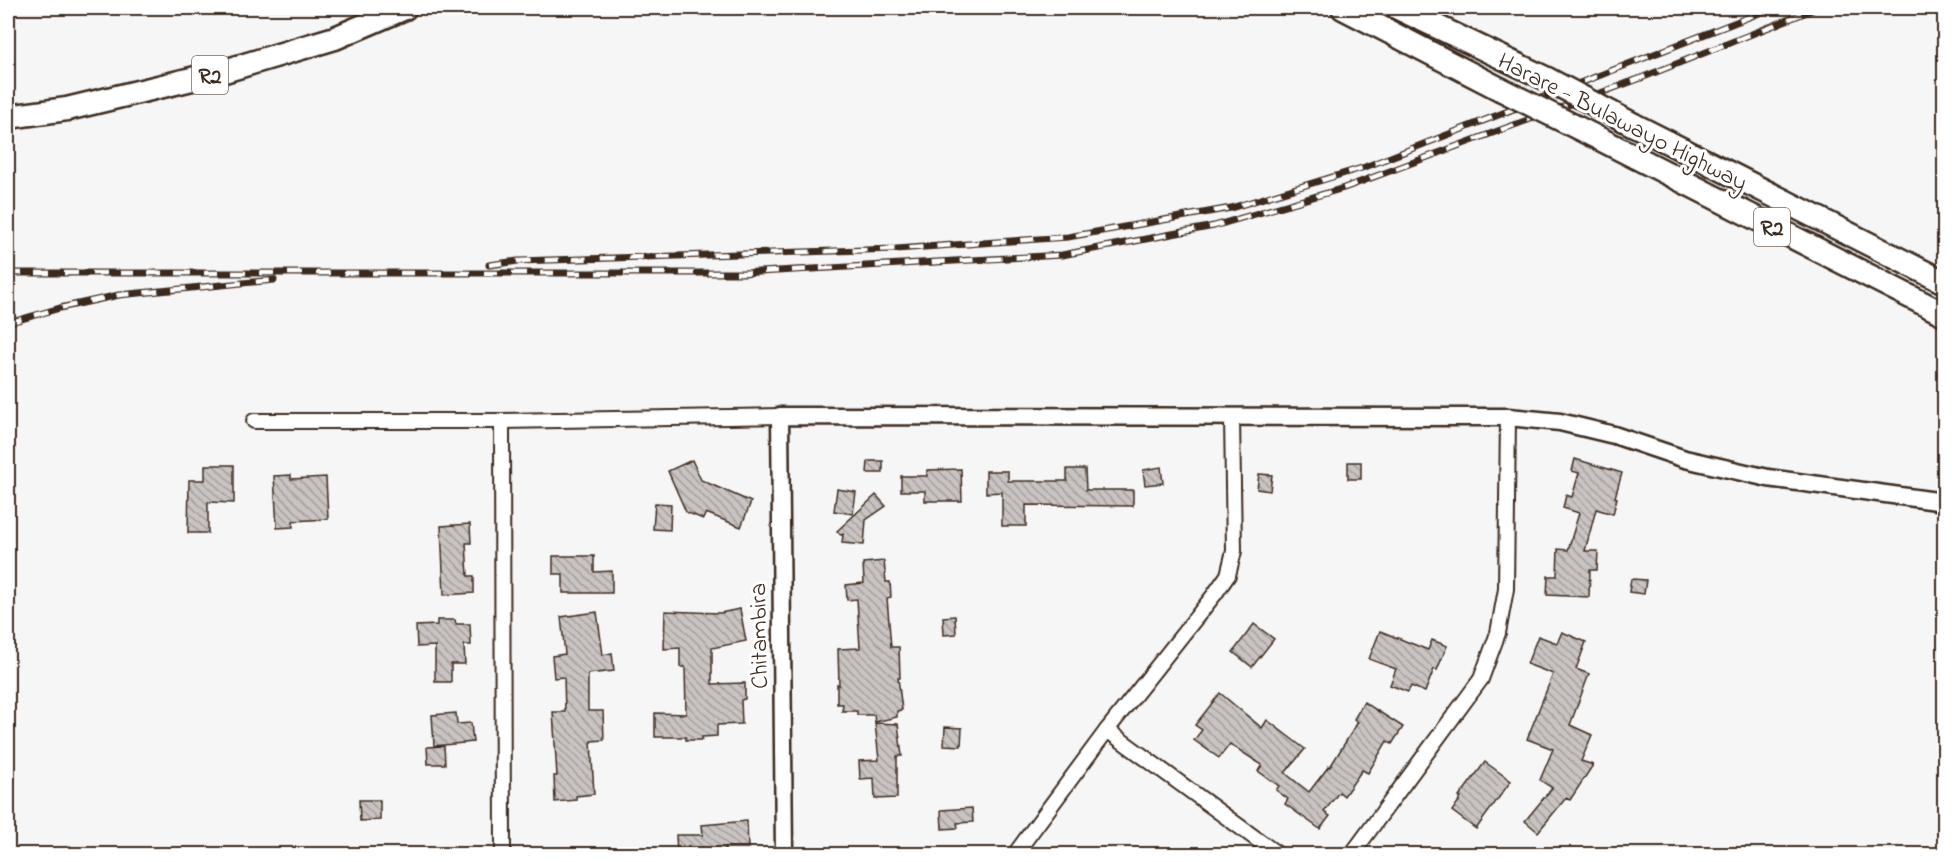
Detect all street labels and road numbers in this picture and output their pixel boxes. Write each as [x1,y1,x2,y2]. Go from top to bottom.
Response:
street label: Harare - Bulawayo Highway [1490,45,1753,202]
road number: R2 [192,56,228,94]
road number: R2 [1754,208,1790,246]
street label: Chitambira [742,583,779,689]

